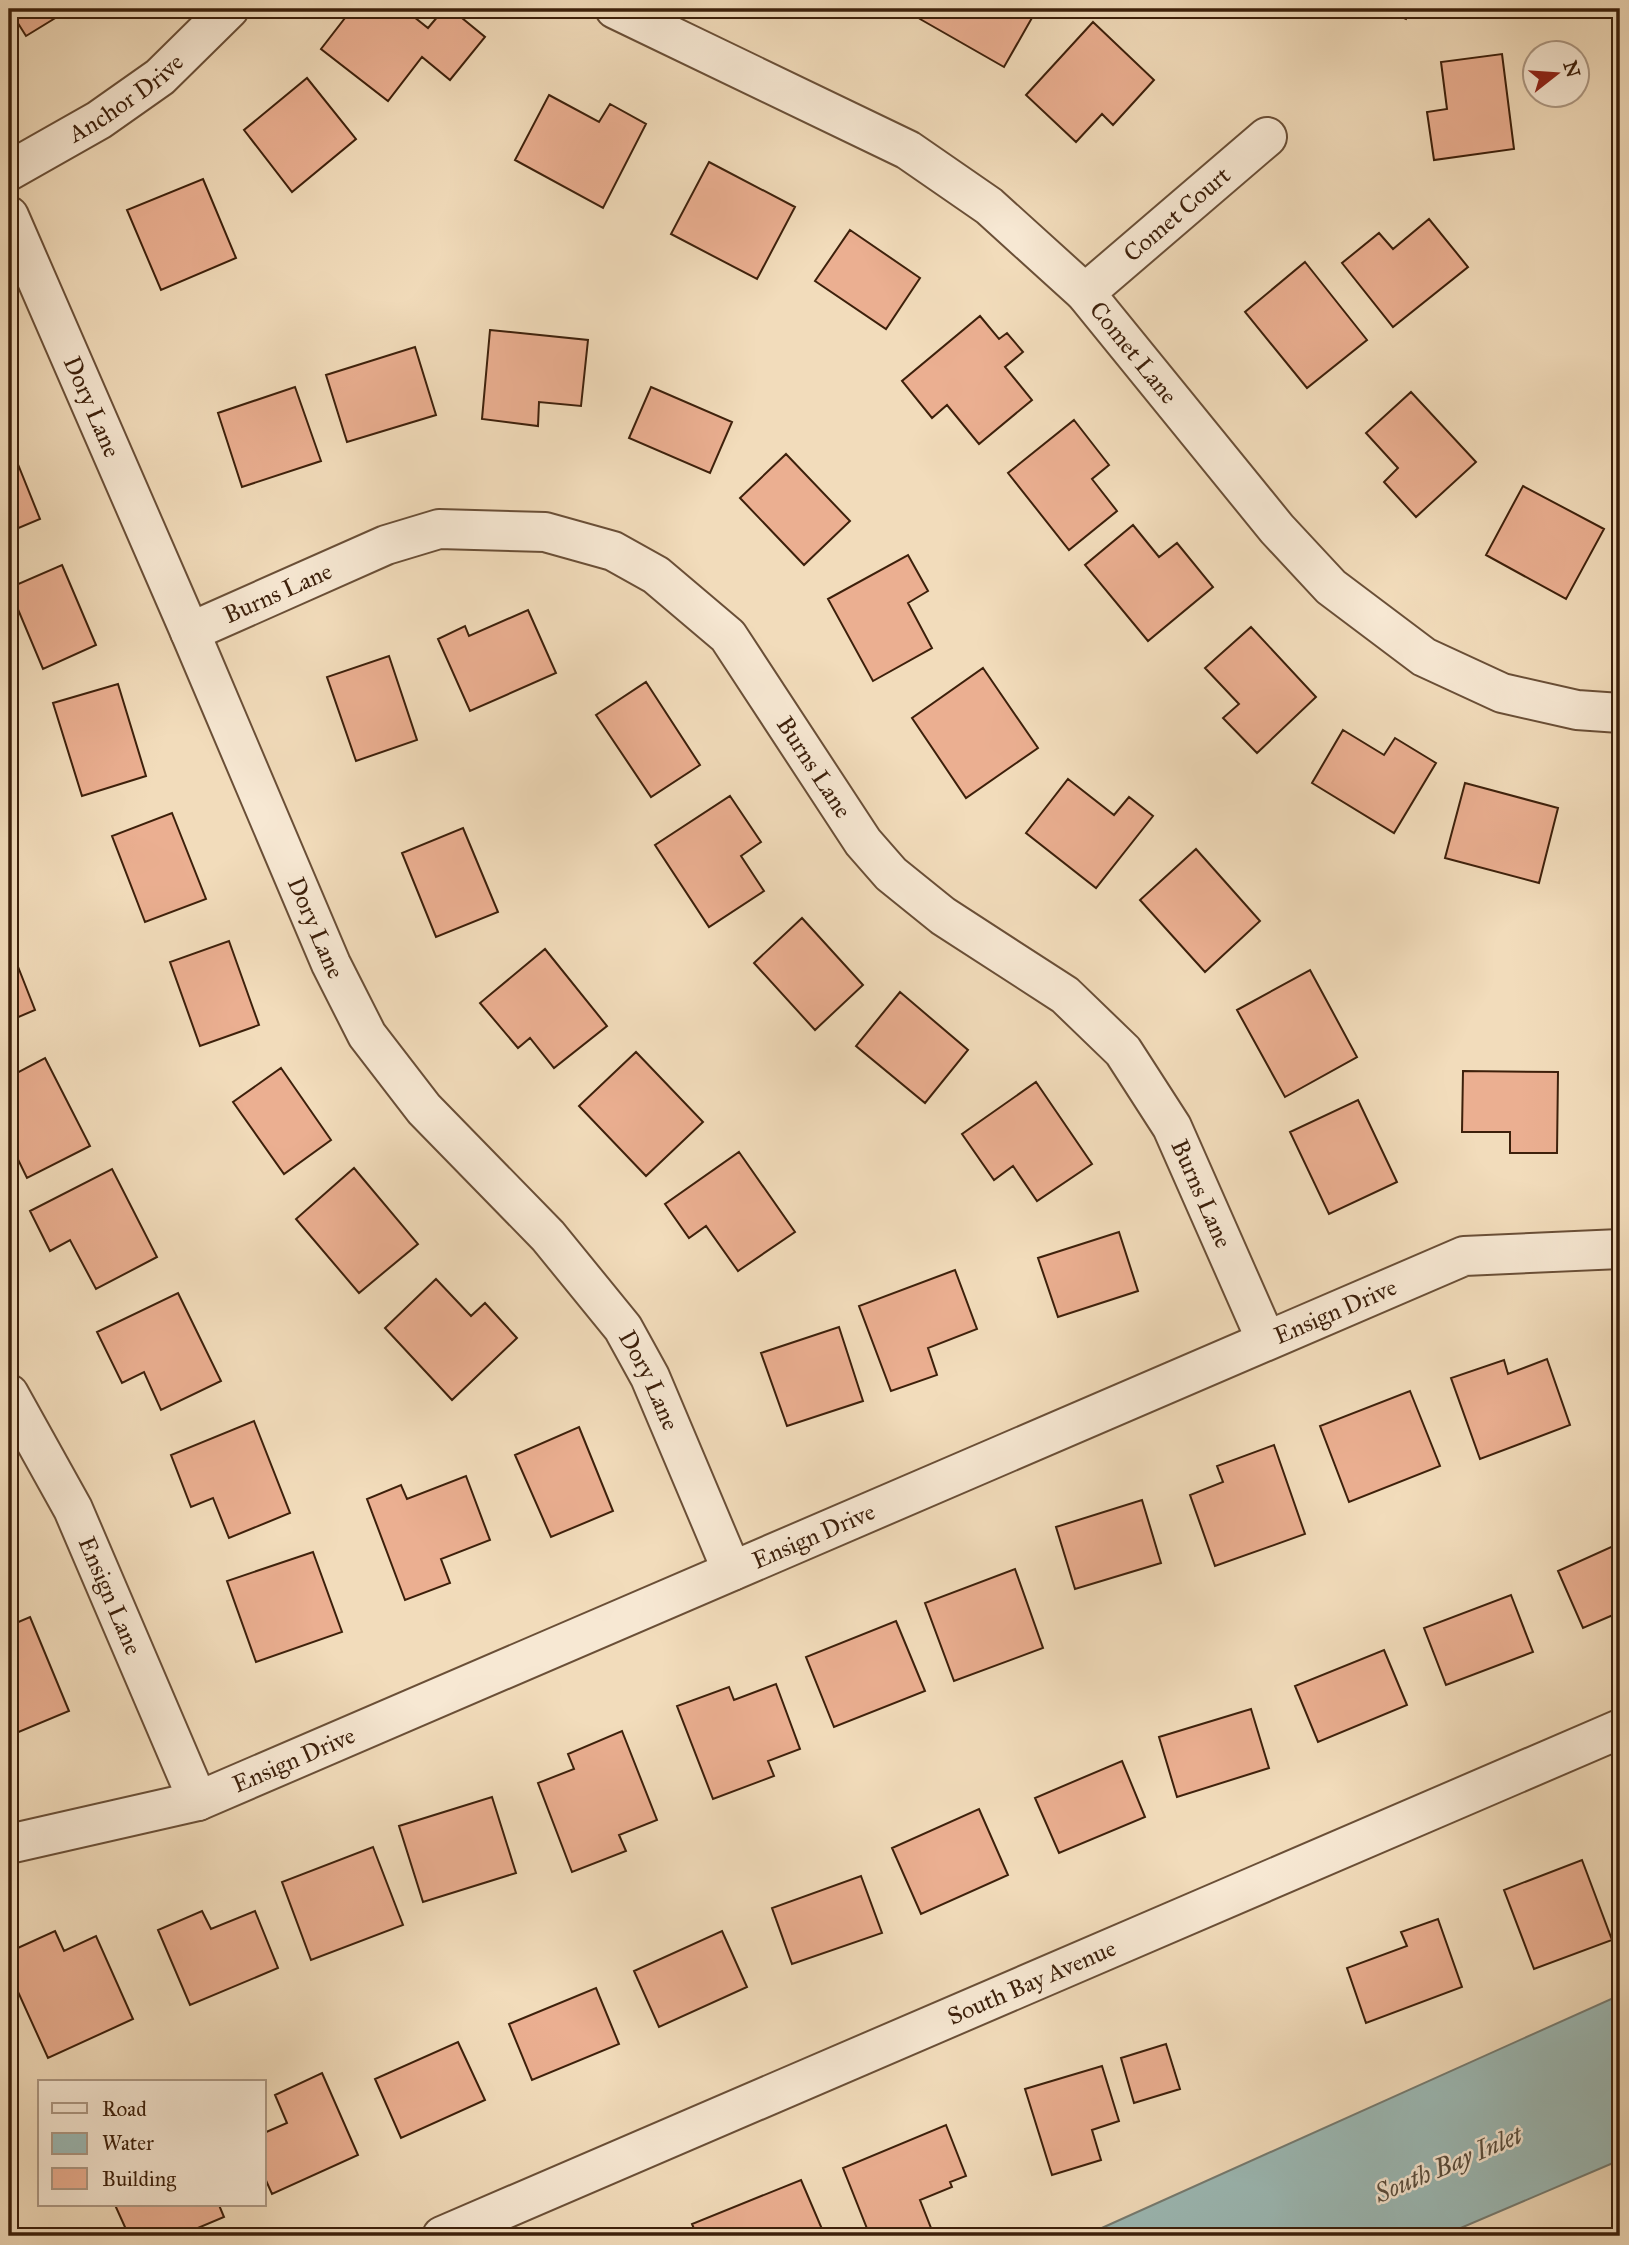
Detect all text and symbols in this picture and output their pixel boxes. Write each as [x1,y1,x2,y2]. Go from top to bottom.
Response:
north arrow [1520,38,1590,108]
street label: Anchor Drive [62,47,190,150]
text: N [1558,58,1585,80]
street label: Comet Court [1117,160,1237,268]
street label: Comet Lane [1083,295,1184,410]
street label: Dory Lane [57,351,127,462]
street label: Burns Lane [219,556,337,630]
street label: Burns Lane [770,711,858,824]
street label: Dory Lane [281,872,351,984]
street label: Burns Lane [1164,1135,1238,1253]
street label: Ensign Drive [1269,1272,1401,1351]
street label: Dory Lane [612,1325,686,1435]
street label: Ensign Drive [748,1496,879,1576]
street label: Ensign Lane [72,1532,149,1659]
street label: Ensign Drive [228,1720,360,1799]
street label: South Bay Avenue [943,1933,1120,2032]
legend [38,2080,266,2206]
text: Road [102,2096,147,2122]
water label: South Bay Inlet [1368,2118,1528,2210]
text: Water [102,2130,154,2156]
text: Building [102,2166,176,2192]

